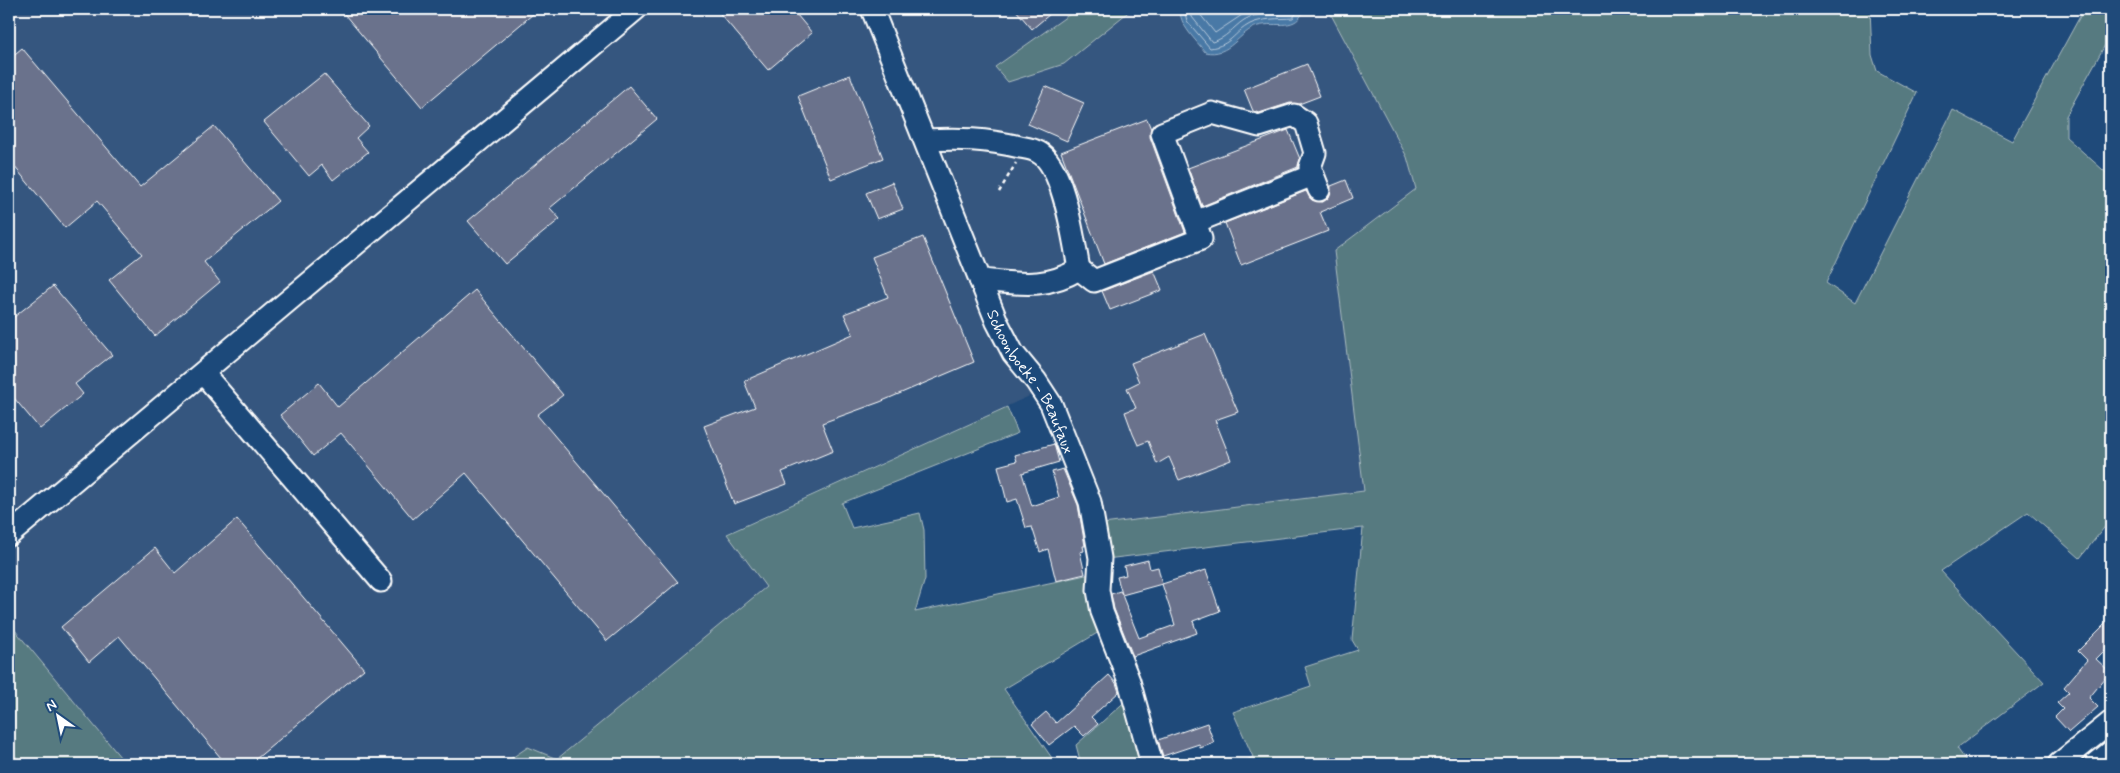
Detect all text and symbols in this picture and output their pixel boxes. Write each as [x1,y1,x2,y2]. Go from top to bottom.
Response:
street label: Schoonboeke - Beaufaux [981,307,1079,457]
north arrow [32,690,82,740]
text: N [43,696,60,716]

